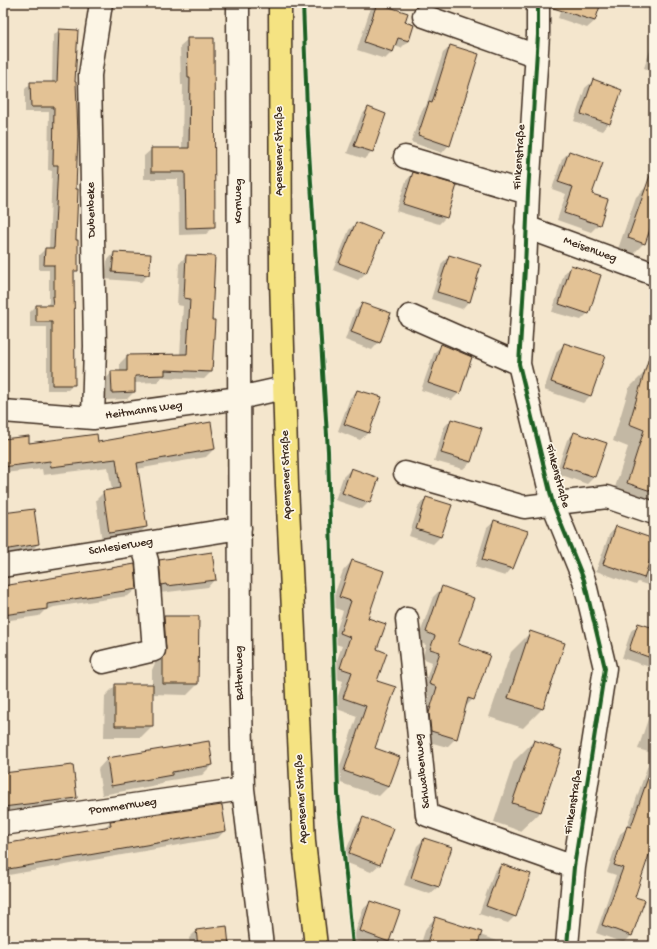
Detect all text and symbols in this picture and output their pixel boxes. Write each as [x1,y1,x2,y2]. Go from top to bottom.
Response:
street label: Apensener Straße [273,106,287,196]
street label: Finkenstraße [511,123,529,191]
street label: Kornweg [232,178,246,224]
street label: Dubenbeke [85,181,100,239]
street label: Meisenweg [561,234,619,266]
street label: Heitmanns Weg [105,399,184,423]
street label: Apensener Straße [278,429,296,520]
street label: Finkenstraße [542,442,572,510]
street label: Schlesierweg [88,535,154,559]
street label: Baltenweg [233,645,247,701]
street label: Schwalbenweg [412,733,434,809]
street label: Apensener Straße [293,753,311,844]
street label: Finkenstraße [562,768,586,836]
street label: Pommernweg [87,795,158,819]

